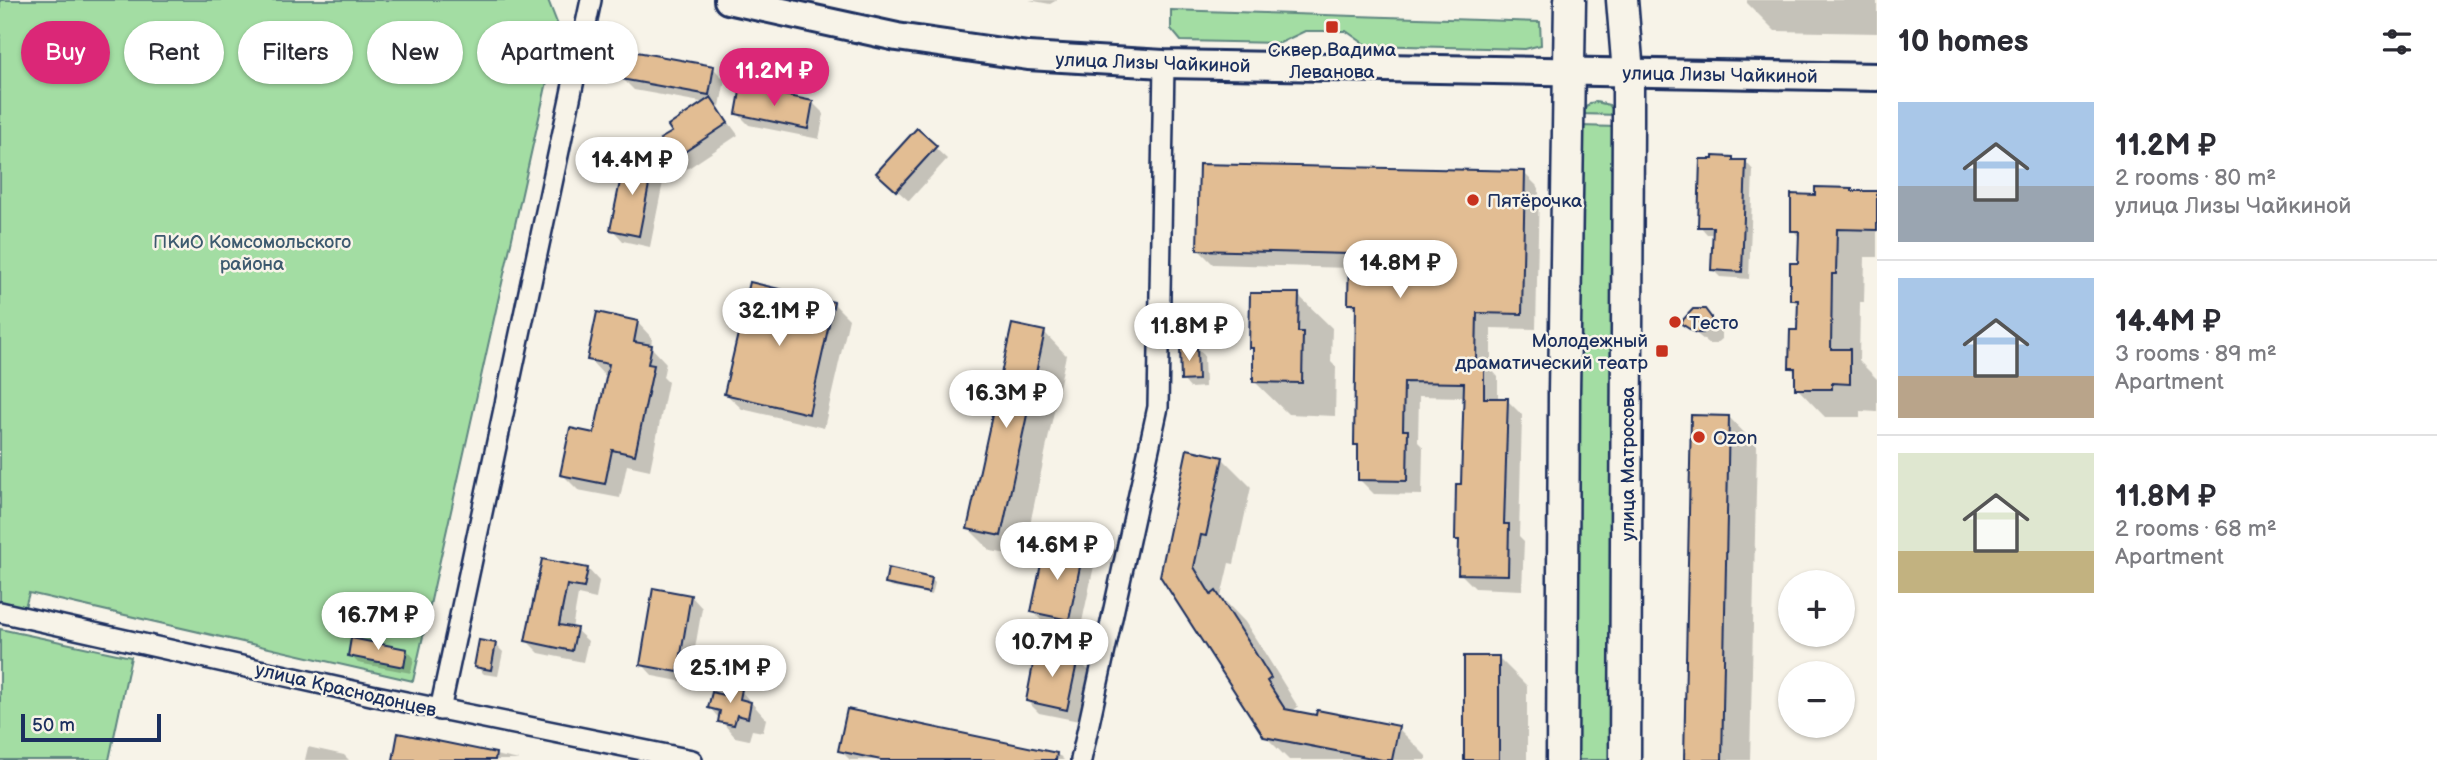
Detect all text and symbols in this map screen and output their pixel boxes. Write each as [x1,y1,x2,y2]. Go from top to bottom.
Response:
marker: Сквер Вадима Леванова [1324,19,1340,35]
chip: Buy [21,21,110,84]
chip: Rent [124,21,224,84]
chip: Filters [238,21,353,84]
chip: New [367,21,463,84]
chip: Apartment [477,21,638,84]
icon: filters [2378,23,2416,61]
text: 10 homes [1898,24,2029,60]
place label: Сквер Вадима Леванова [1268,39,1396,84]
pin: 11.2M ₽ [709,48,839,108]
street label: улица Лизы Чайкиной [1055,49,1251,78]
text: 11.2M ₽ [735,57,813,85]
street label: улица Лизы Чайкиной [1622,62,1818,89]
text: 11.2M ₽ [2115,128,2216,164]
icon: home [1954,130,2038,214]
pin: 14.4M ₽ [567,138,697,197]
text: 14.4M ₽ [591,146,673,174]
text: 2 rooms · 80 m² [2115,164,2276,192]
place label: Пятёрочка [1487,190,1582,213]
marker: Пятёрочка [1465,192,1481,208]
text: улица Лизы Чайкиной [2115,192,2351,220]
park label: ПКиО Комсомольского района [153,231,351,276]
pin: 14.8M ₽ [1335,240,1465,300]
text: 14.8M ₽ [1359,249,1441,277]
pin: 32.1M ₽ [714,288,844,348]
text: 32.1M ₽ [738,297,820,325]
pin: 11.8M ₽ [1124,304,1254,363]
text: 14.4M ₽ [2115,304,2221,340]
icon: home [1954,306,2038,390]
text: 11.8M ₽ [1150,312,1228,340]
place label: Тесто [1689,312,1738,335]
marker: Тесто [1667,314,1683,330]
place label: Молодежный драматический театр [1455,330,1648,375]
text: 3 rooms · 89 m² [2115,340,2277,368]
marker: Молодежный драматический театр [1654,343,1670,359]
text: Apartment [2115,368,2224,396]
pin: 16.3M ₽ [941,370,1071,430]
text: 16.3M ₽ [965,379,1047,407]
street label: улица Матросова [1617,387,1640,541]
place label: Ozon [1713,427,1758,450]
marker: Ozon [1691,429,1707,445]
text: 11.8M ₽ [2115,479,2216,515]
icon: home [1954,481,2038,565]
text: 2 rooms · 68 m² [2115,515,2277,543]
pin: 14.6M ₽ [992,522,1122,582]
text: 14.6M ₽ [1016,531,1098,559]
text: Apartment [2115,543,2224,571]
map controls [1778,570,1855,738]
button: + [1778,570,1855,647]
pin: 16.7M ₽ [313,592,443,652]
text: 16.7M ₽ [338,601,418,629]
pin: 10.7M ₽ [987,620,1117,679]
text: 10.7M ₽ [1011,628,1093,656]
pin: 25.1M ₽ [665,646,795,705]
text: 25.1M ₽ [689,654,771,682]
street label: улица Краснодонцев [253,658,439,723]
button: − [1778,661,1855,738]
scale bar [21,711,161,743]
text: 50 m [32,714,75,737]

